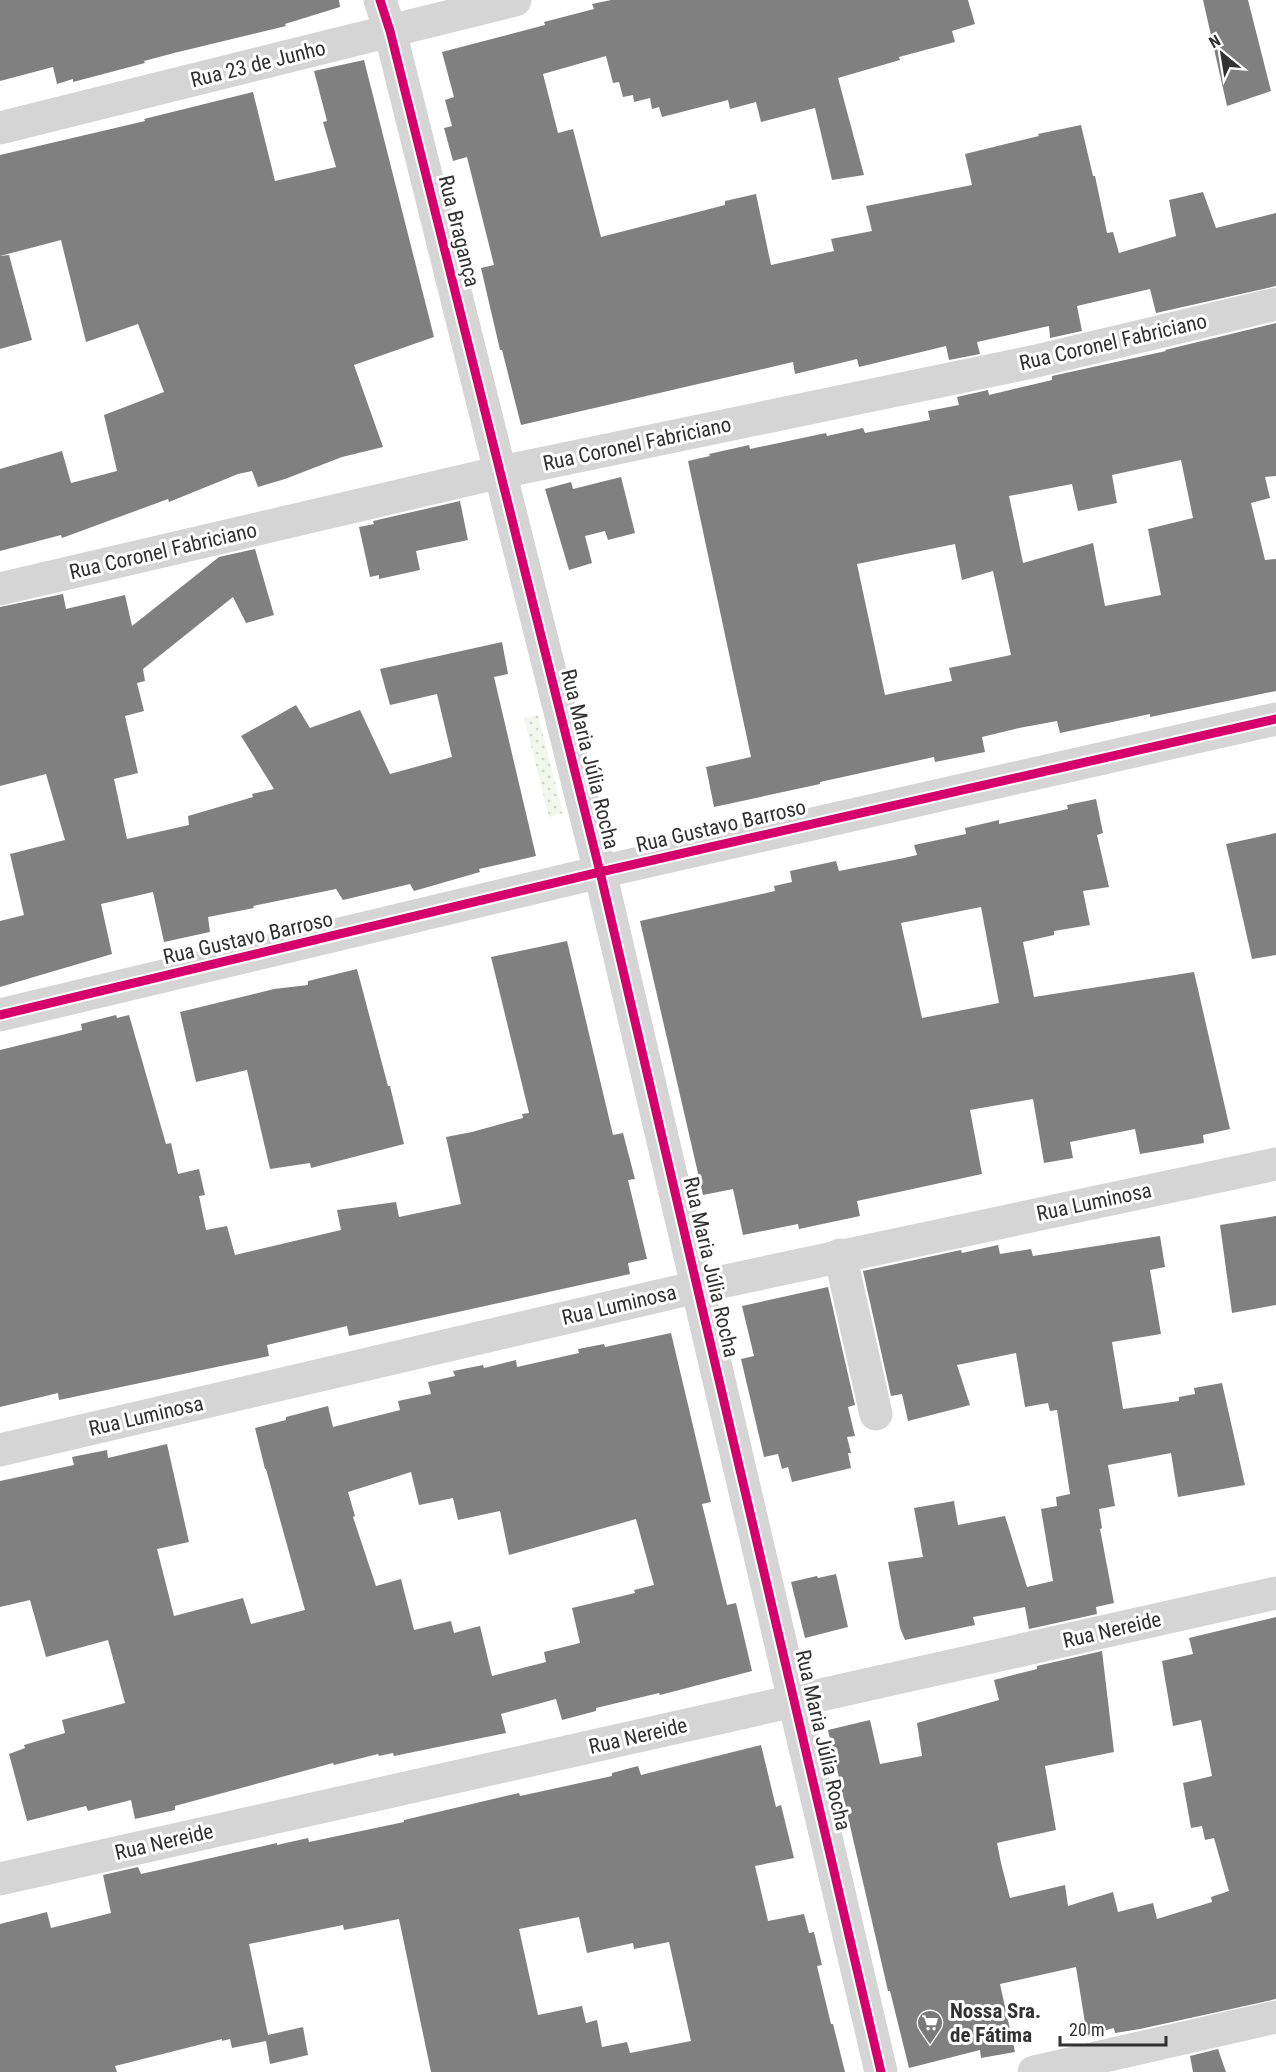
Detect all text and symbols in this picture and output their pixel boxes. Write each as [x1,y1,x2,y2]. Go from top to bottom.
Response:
north arrow [1192,24,1252,84]
text: N [1206,31,1224,52]
street label: Rua 23 de Junho [188,36,328,92]
street label: Rua Bragança [434,173,484,289]
street label: Rua Coronel Fabriciano [1017,309,1209,375]
street label: Rua Coronel Fabriciano [541,412,733,476]
street label: Rua Coronel Fabriciano [67,518,259,584]
street label: Rua Maria Júlia Rocha [556,667,624,851]
street label: Rua Gustavo Barroso [634,795,808,857]
street label: Rua Gustavo Barroso [161,907,335,969]
street label: Rua Maria Júlia Rocha [679,1174,743,1360]
street label: Rua Luminosa [1034,1178,1154,1226]
street label: Rua Luminosa [559,1280,679,1330]
street label: Rua Luminosa [86,1391,206,1441]
street label: Rua Nereide [1060,1607,1164,1653]
street label: Rua Maria Júlia Rocha [791,1647,855,1833]
street label: Rua Nereide [586,1713,690,1759]
street label: Rua Nereide [112,1819,216,1865]
place label: Nossa Sra. de Fátima [950,1999,1041,2047]
supermarket icon: Nossa Sra. de Fátima [915,2008,945,2046]
scale bar [1060,2009,1166,2047]
text: 20 m [1069,2019,1104,2040]

